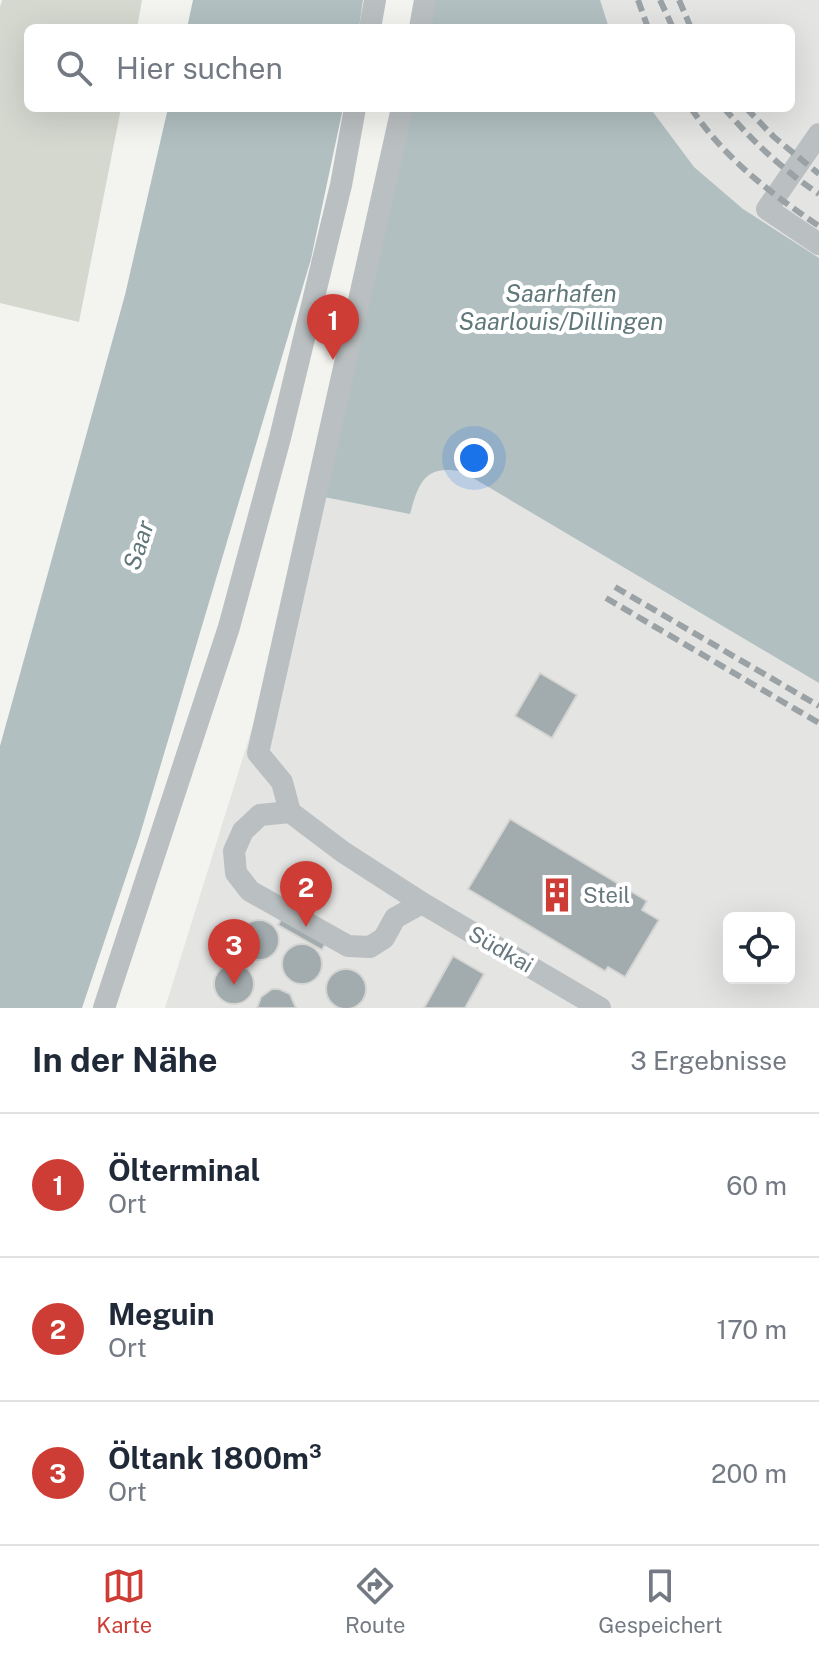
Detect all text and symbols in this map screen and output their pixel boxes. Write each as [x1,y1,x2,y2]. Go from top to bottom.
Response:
search box [24,24,795,112]
icon: search [52,46,96,90]
text: Hier suchen [116,50,283,86]
water label: Saarhafen Saarlouis/Dillingen [459,279,663,335]
pin: 1 [307,294,359,360]
your location [454,438,494,478]
water label: Saar [117,516,159,573]
pin: 2 [280,861,332,927]
building icon: Steil [538,876,576,914]
place label: Steil [583,882,630,908]
map controls [723,912,795,984]
button: locate [723,912,795,984]
pin: 3 [208,919,260,985]
street label: Südkai [464,920,538,978]
text: In der Nähe [32,1040,218,1080]
text: 3 Ergebnisse [630,1045,787,1076]
text: Ölterminal [108,1152,260,1188]
text: 1 [52,1170,64,1201]
text: 60 m [726,1170,787,1201]
text: Ort [108,1188,147,1219]
text: Meguin [108,1296,215,1332]
text: 2 [50,1314,66,1345]
text: 170 m [717,1314,787,1345]
text: Ort [108,1332,147,1363]
text: Öltank 1800m³ [108,1440,322,1476]
text: 3 [49,1458,67,1489]
text: 200 m [711,1458,787,1489]
text: Ort [108,1476,147,1507]
tab: Karte [96,1564,152,1638]
tab: Route [345,1564,405,1638]
tab: Gespeichert [598,1564,723,1638]

